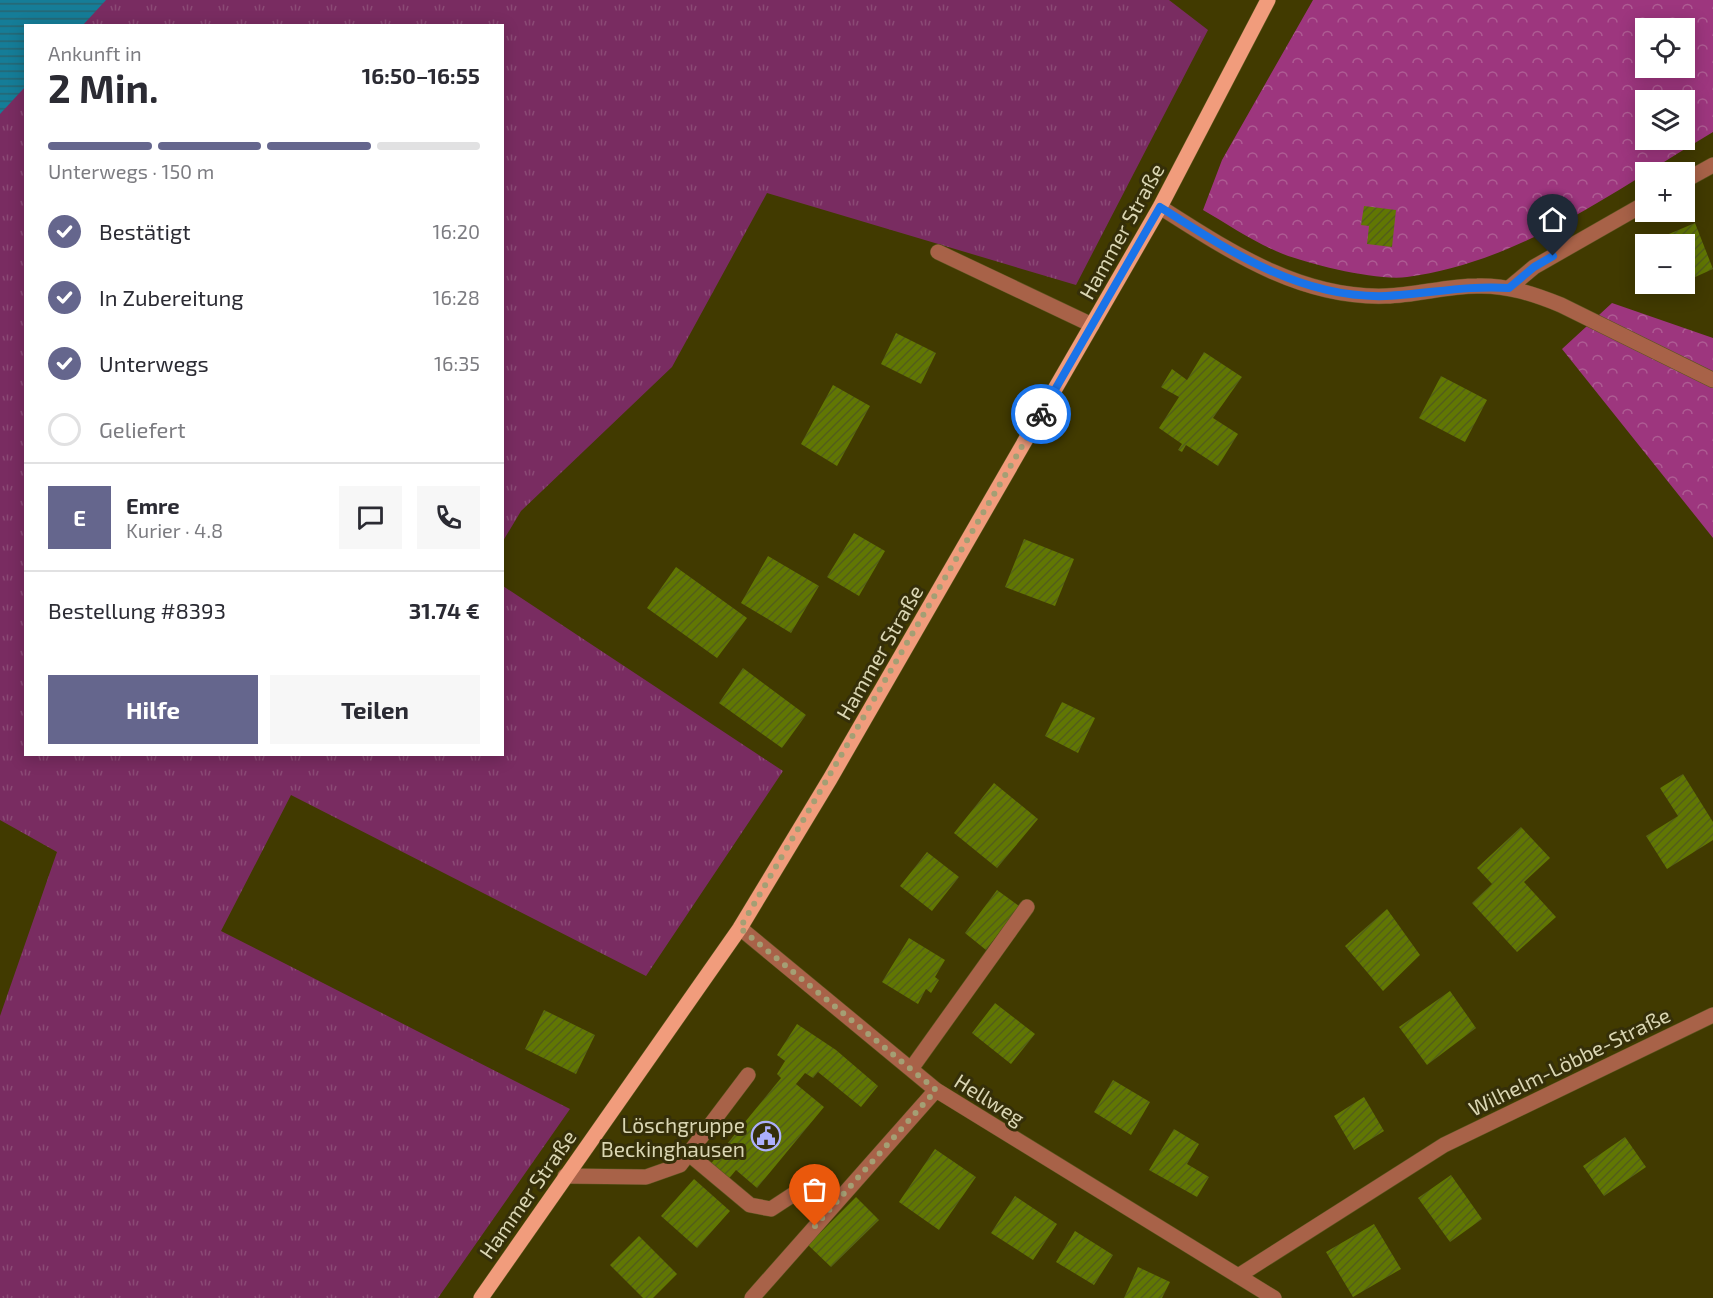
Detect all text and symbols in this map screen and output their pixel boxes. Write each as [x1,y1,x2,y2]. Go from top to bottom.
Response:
map controls [1635,18,1695,294]
button: locate [1635,18,1695,78]
text: Ankunft in [48,41,142,65]
text: 16:50–16:55 [362,62,480,88]
text: 2 Min. [48,64,159,111]
button: layers [1635,90,1695,150]
text: Unterwegs · 150 m [48,159,214,183]
street label: Hammer Straße [1073,159,1169,303]
button: + [1635,162,1695,222]
pin [1527,194,1578,256]
icon: home [1536,203,1569,236]
icon: check [48,215,81,248]
text: Bestätigt [99,218,191,244]
text: 16:20 [433,219,480,243]
button: − [1635,234,1695,294]
icon: check [48,281,81,314]
text: In Zubereitung [99,284,244,310]
text: 16:28 [433,285,480,309]
icon: check [48,347,81,380]
text: Unterwegs [99,350,209,376]
text: 16:35 [434,351,480,375]
courier [1011,384,1071,444]
icon: bike [1025,398,1058,431]
text: Geliefert [99,416,186,442]
button: chat [339,486,402,549]
button: phone [417,486,480,549]
text: Emre [126,492,180,518]
text: E [73,504,86,530]
text: Kurier · 4.8 [126,518,223,542]
street label: Hammer Straße [830,580,928,724]
text: Bestellung #8393 [48,597,226,623]
text: 31.74 € [409,597,480,623]
button: Hilfe [48,675,258,744]
button: Teilen [270,675,480,744]
street label: Wilhelm-Löbbe-Straße [1464,1001,1674,1121]
street label: Hellweg [950,1068,1030,1130]
place label: Löschgruppe Beckinghausen [601,1112,745,1161]
public building icon: Löschgruppe Beckinghausen [750,1120,782,1152]
street label: Hammer Straße [473,1125,581,1263]
pin [789,1164,840,1226]
icon: bag [798,1173,831,1206]

